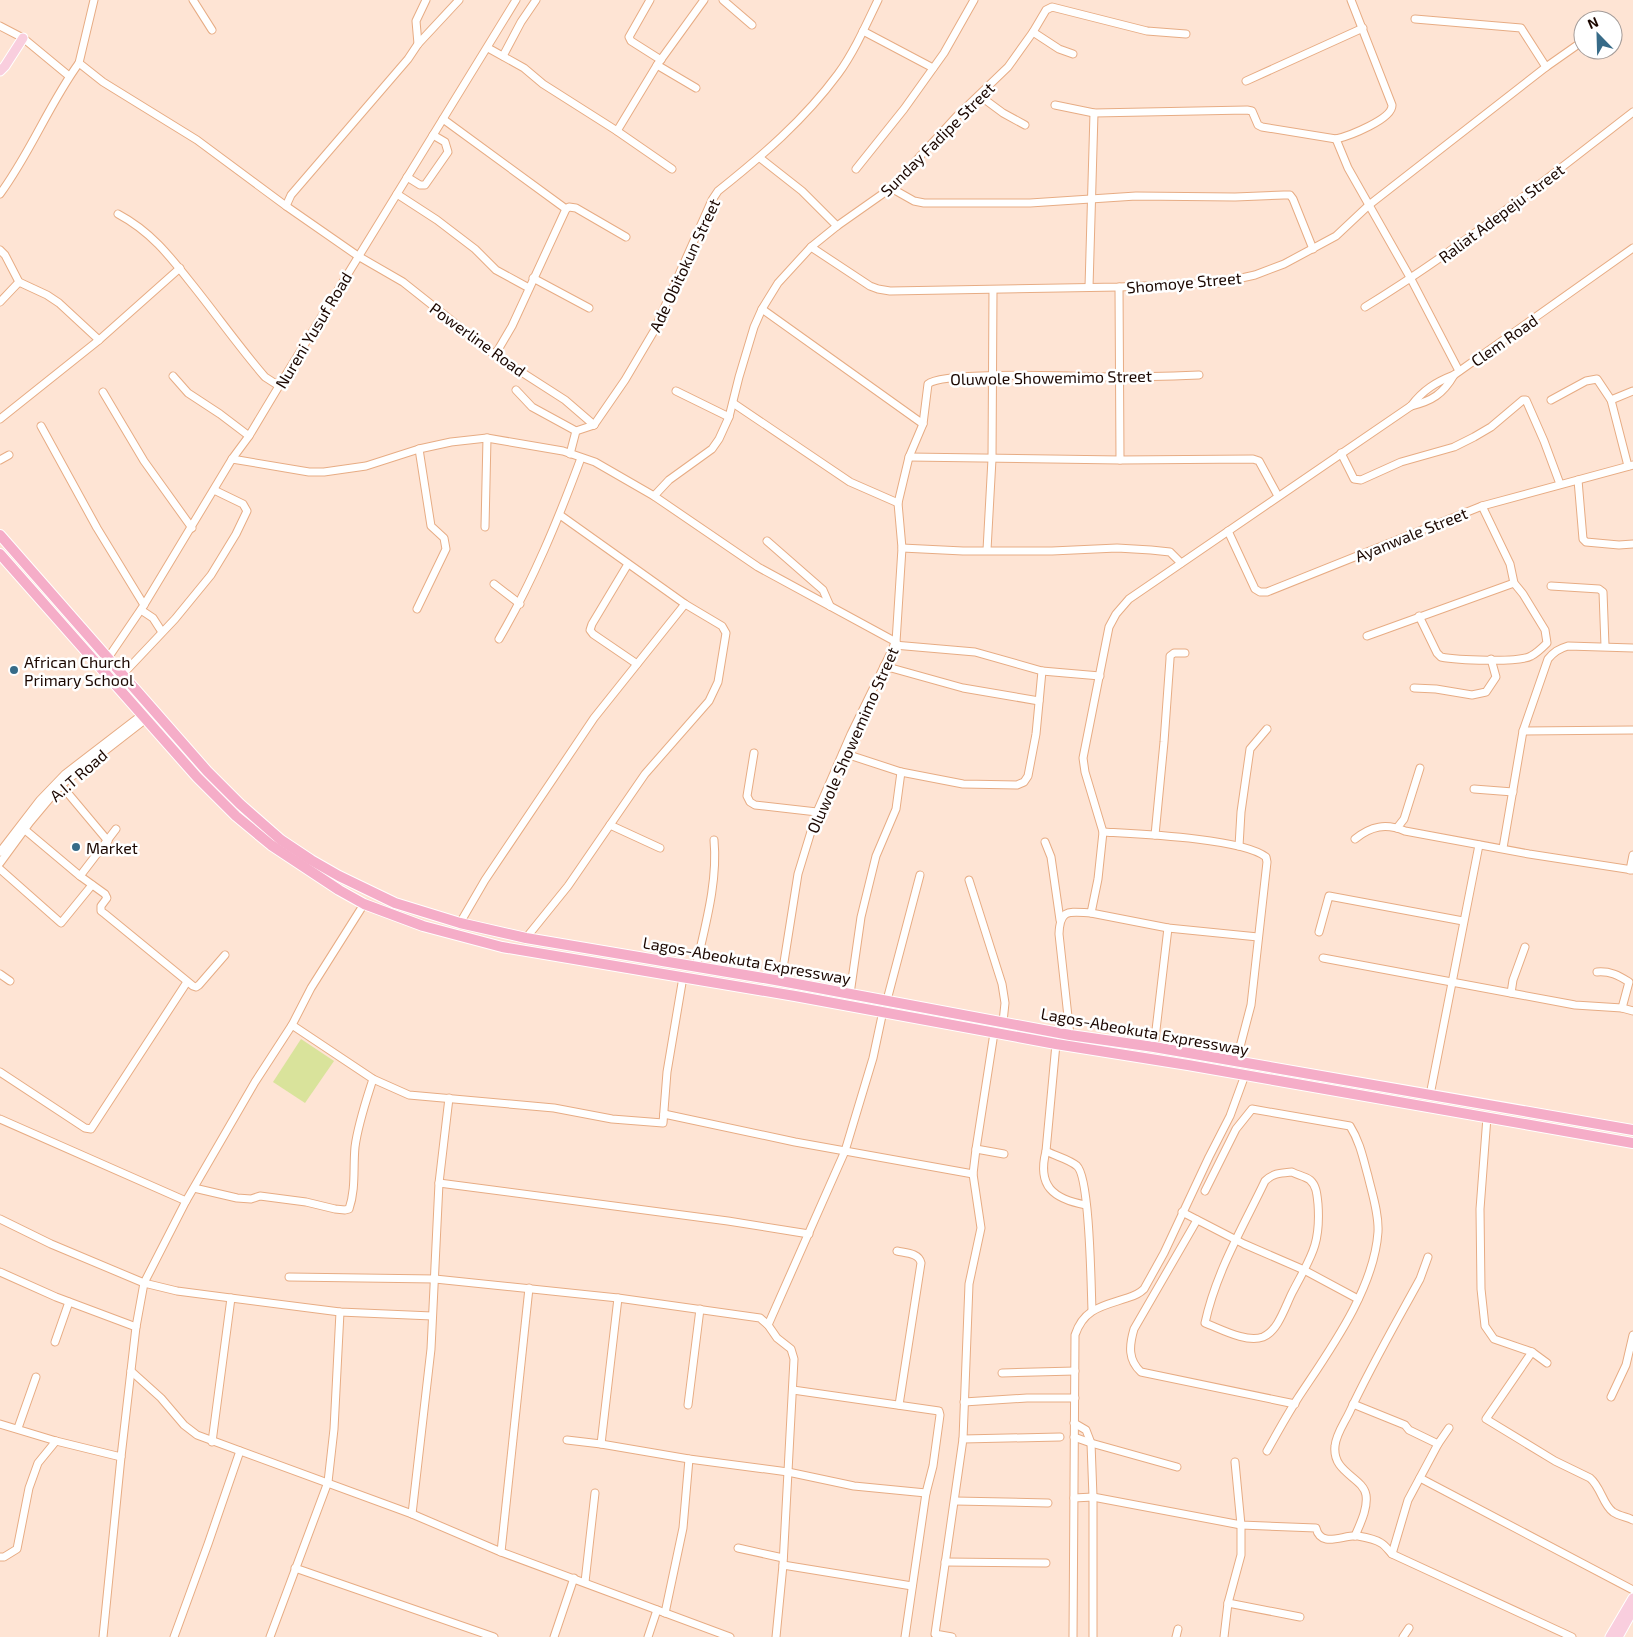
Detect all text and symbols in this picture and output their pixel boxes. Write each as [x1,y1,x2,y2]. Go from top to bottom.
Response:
north arrow [1573,10,1623,60]
text: N [1585,13,1601,32]
street label: Sunday Fadipe Street [876,78,998,200]
street label: Raliat Adepeju Street [1435,160,1568,267]
street label: Ade Obitokun Street [645,195,723,335]
street label: Nureni Yusuf Road [271,268,355,392]
street label: Shomoye Street [1126,268,1242,296]
street label: Powerline Road [426,298,530,380]
street label: Clem Road [1467,310,1541,370]
street label: Oluwole Showemimo Street [950,366,1152,388]
street label: Ayanwale Street [1352,503,1470,565]
street label: Oluwole Showemimo Street [802,644,902,836]
place label: African Church Primary School [24,652,134,689]
marker: African Church Primary School [8,664,20,676]
street label: A.I.T Road [45,745,111,805]
place label: Market [86,838,138,857]
marker: Market [70,841,82,853]
street label: Lagos-Abeokuta Expressway [642,932,853,988]
street label: Lagos-Abeokuta Expressway [1040,1003,1251,1059]

